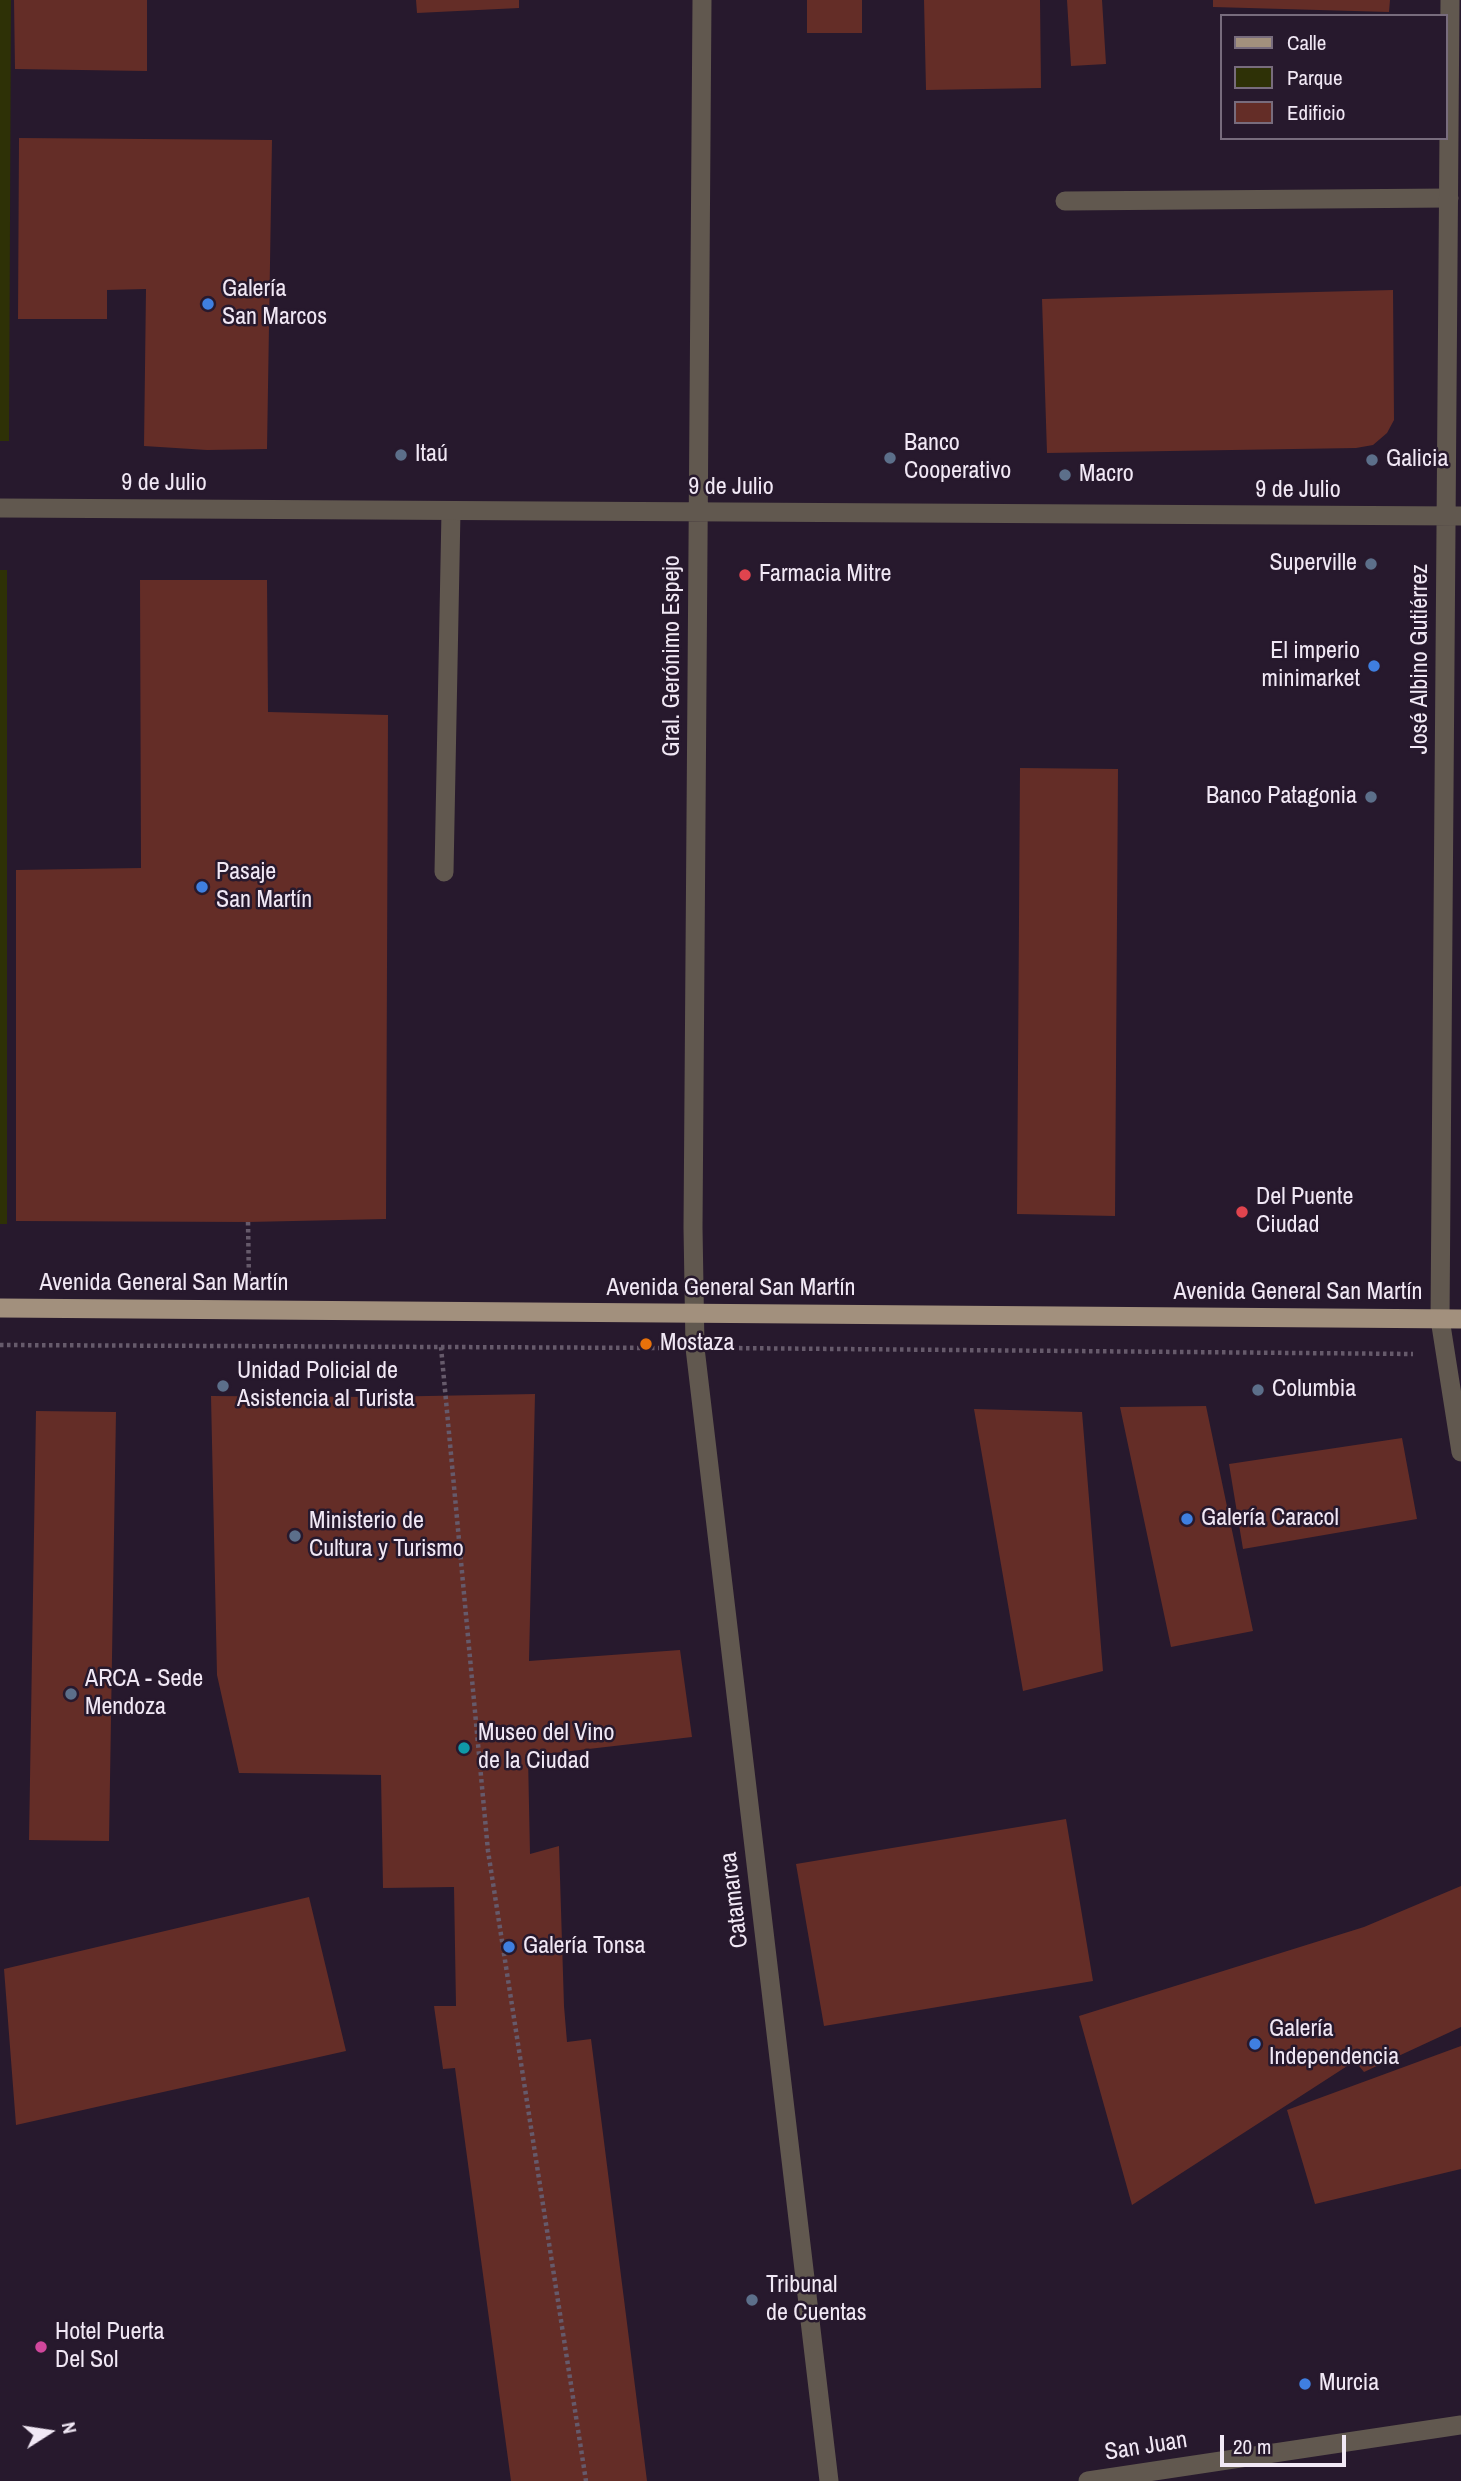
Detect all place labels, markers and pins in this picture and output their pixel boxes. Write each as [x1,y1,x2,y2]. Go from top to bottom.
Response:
place label: Galería San Marcos [222,276,327,332]
marker: Galería San Marcos [200,296,216,312]
place label: Banco Cooperativo [904,430,1011,486]
place label: Itaú [415,441,448,469]
place label: Galicia [1386,446,1448,474]
marker: Itaú [393,447,409,463]
marker: Banco Cooperativo [882,450,898,466]
marker: Galicia [1364,452,1380,468]
place label: Macro [1079,461,1134,489]
marker: Macro [1057,467,1073,483]
place label: Superville [1269,550,1357,578]
marker: Superville [1363,556,1379,572]
place label: Farmacia Mitre [759,561,891,589]
marker: Farmacia Mitre [737,567,753,583]
place label: El imperio minimarket [1262,638,1360,694]
marker: El imperio minimarket [1366,658,1382,674]
place label: Banco Patagonia [1206,783,1357,811]
marker: Banco Patagonia [1363,789,1379,805]
place label: Pasaje San Martín [216,859,312,915]
marker: Pasaje San Martín [194,879,210,895]
place label: Del Puente Ciudad [1256,1184,1353,1240]
marker: Del Puente Ciudad [1234,1204,1250,1220]
place label: Mostaza [660,1330,734,1358]
marker: Mostaza [638,1336,654,1352]
place label: Unidad Policial de Asistencia al Turista [237,1358,415,1414]
place label: Columbia [1272,1376,1356,1404]
marker: Unidad Policial de Asistencia al Turista [215,1378,231,1394]
marker: Columbia [1250,1382,1266,1398]
place label: Galería Caracol [1201,1505,1339,1533]
place label: Ministerio de Cultura y Turismo [309,1508,464,1564]
marker: Galería Caracol [1179,1511,1195,1527]
marker: Ministerio de Cultura y Turismo [287,1528,303,1544]
place label: ARCA - Sede Mendoza [85,1666,203,1722]
marker: ARCA - Sede Mendoza [63,1686,79,1702]
place label: Museo del Vino de la Ciudad [478,1720,614,1776]
marker: Museo del Vino de la Ciudad [456,1740,472,1756]
place label: Galería Tonsa [523,1933,646,1961]
marker: Galería Tonsa [501,1939,517,1955]
place label: Galería Independencia [1269,2016,1399,2072]
marker: Galería Independencia [1247,2036,1263,2052]
place label: Tribunal de Cuentas [766,2272,867,2328]
marker: Tribunal de Cuentas [744,2292,760,2308]
place label: Hotel Puerta Del Sol [55,2319,164,2375]
marker: Hotel Puerta Del Sol [33,2339,49,2355]
place label: Murcia [1319,2370,1379,2398]
marker: Murcia [1297,2376,1313,2392]

